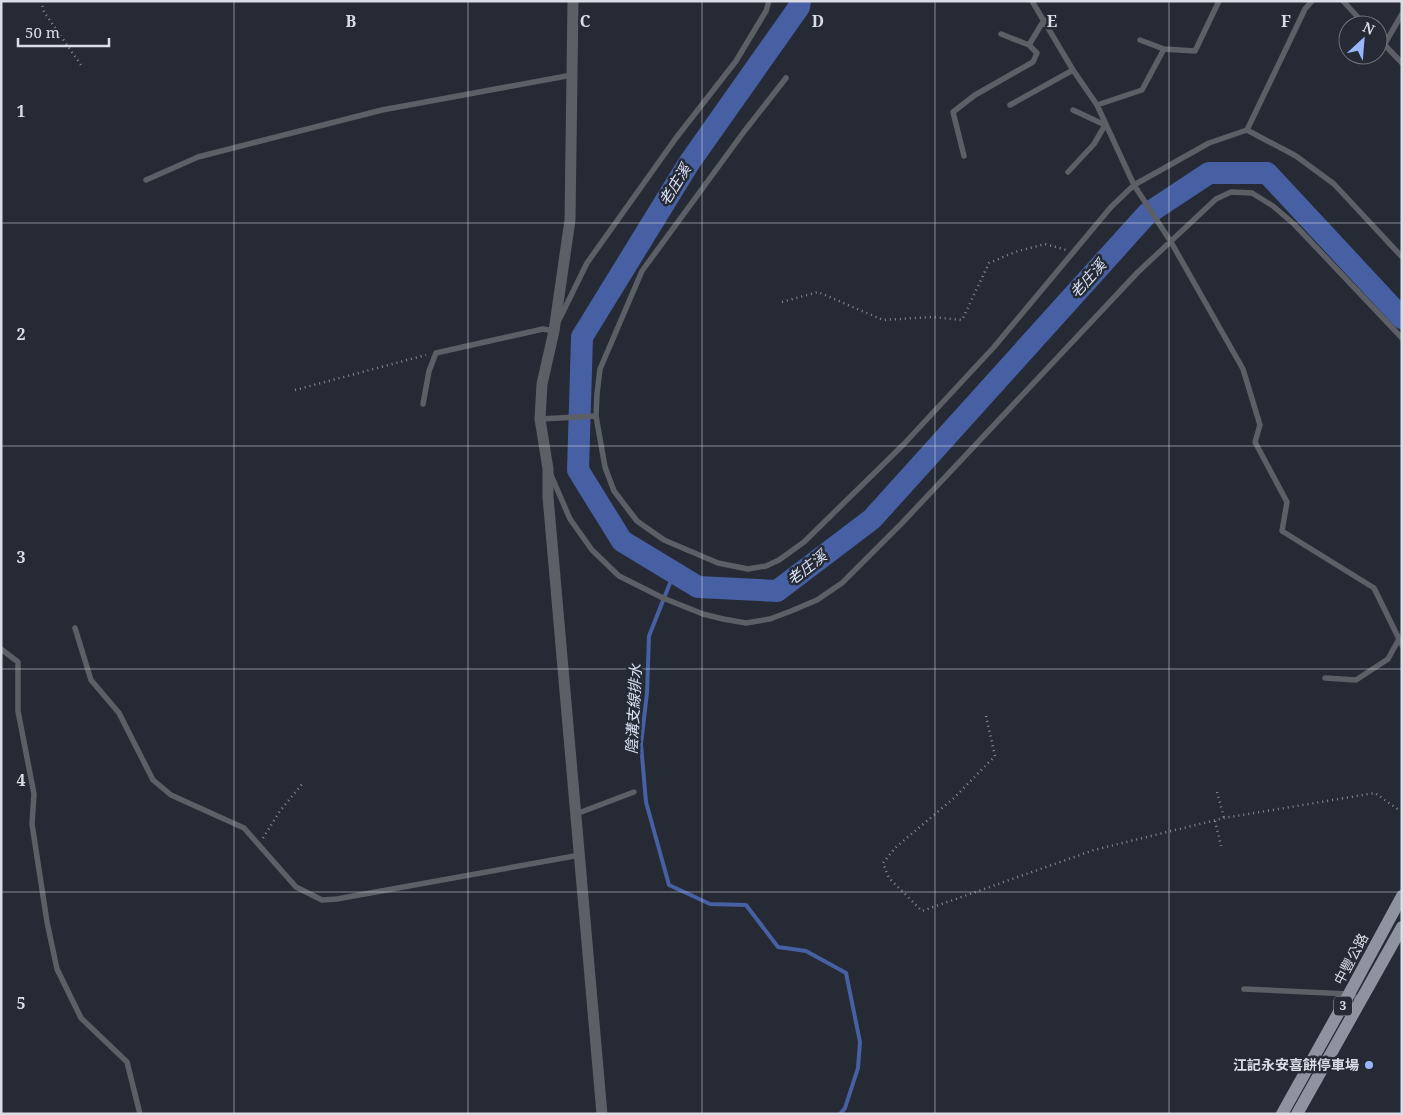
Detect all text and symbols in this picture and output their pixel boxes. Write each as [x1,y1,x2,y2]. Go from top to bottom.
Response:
text: B [346,10,357,32]
text: C [580,10,591,32]
text: D [812,10,824,32]
text: E [1047,10,1057,32]
text: F [1281,10,1291,32]
scale bar [18,15,109,47]
north arrow [1338,15,1388,65]
text: N [1360,17,1378,39]
text: 50 m [25,22,60,42]
text: 1 [16,100,26,122]
water label: 老庄溪 [654,158,696,209]
water label: 老庄溪 [1065,253,1111,302]
text: 2 [16,323,26,345]
water label: 老庄溪 [782,544,832,589]
text: 3 [16,546,26,568]
water label: 陰溝支線排水 [621,662,645,754]
text: 4 [16,769,26,791]
street label: 中豐公路 [1329,930,1372,988]
text: 5 [16,992,26,1014]
road number: 3 [1334,996,1352,1016]
place label: 江記永安喜餅停車場 [1233,1055,1359,1074]
marker: 江記永安喜餅停車場 [1363,1059,1375,1071]

